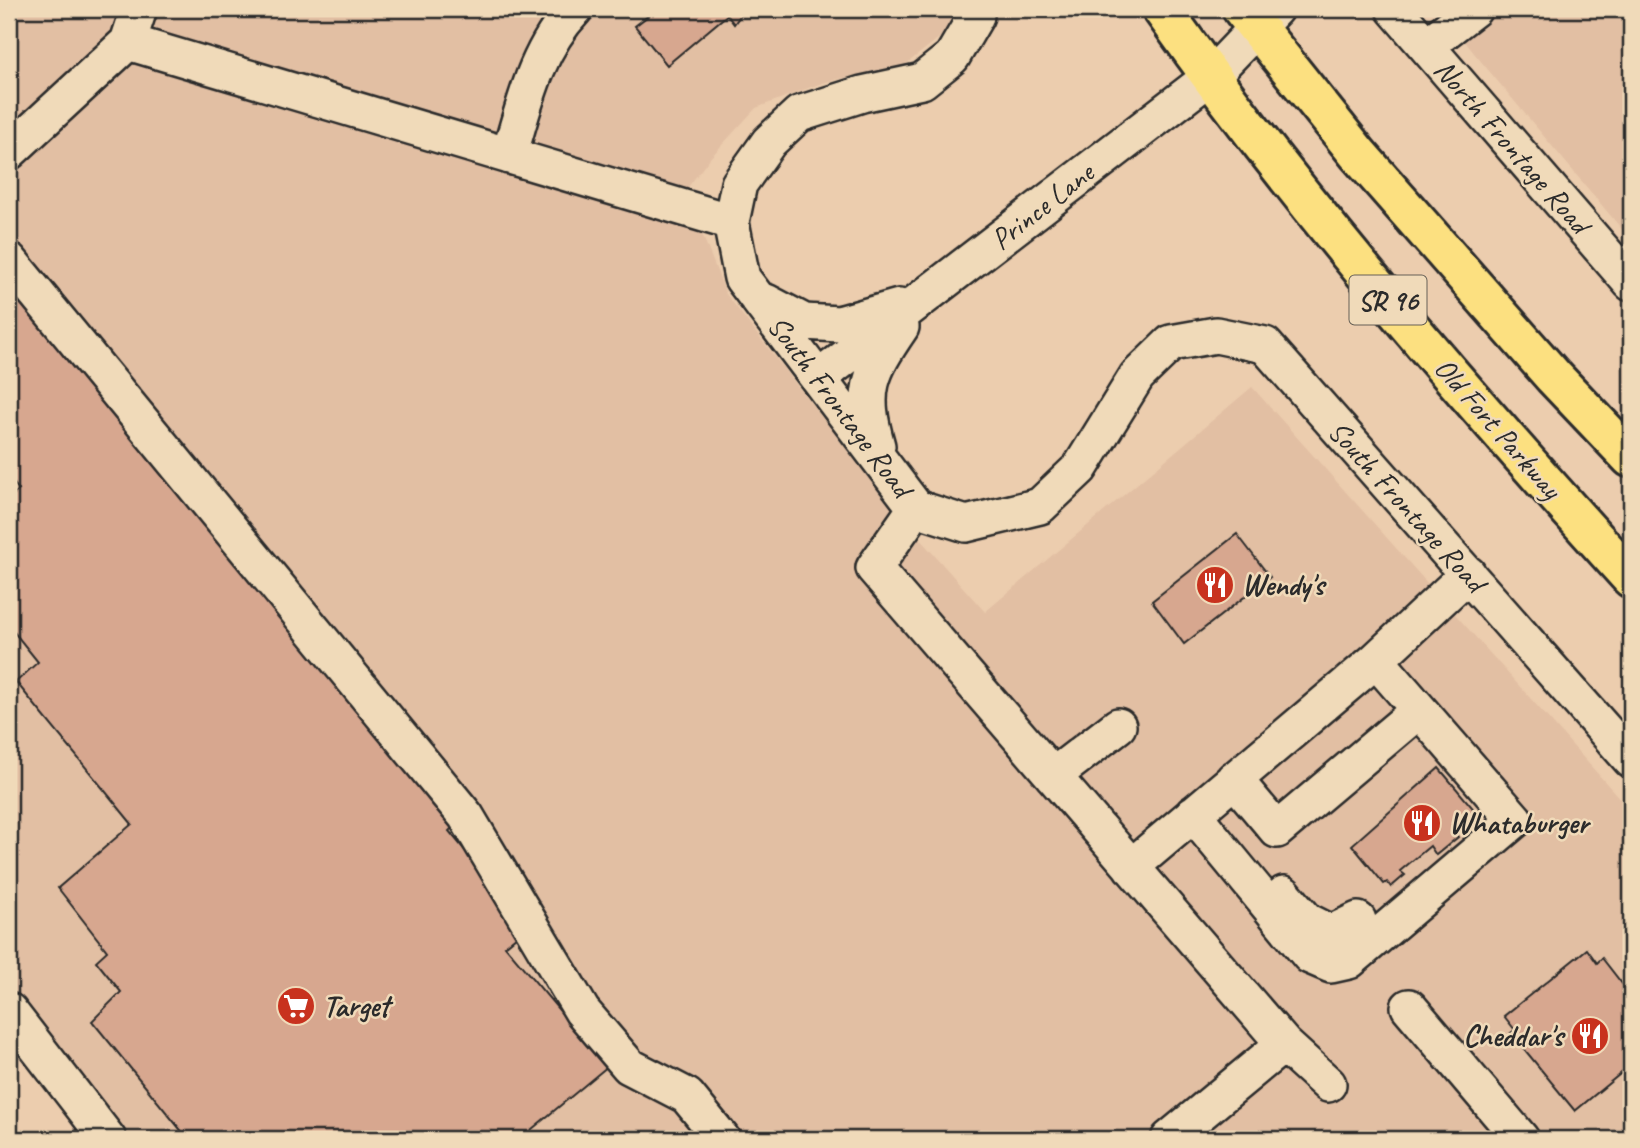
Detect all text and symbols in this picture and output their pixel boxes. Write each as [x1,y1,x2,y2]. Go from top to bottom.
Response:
street label: North Frontage Road [1426,51,1601,244]
street label: Prince Lane [983,153,1103,258]
road number: SR 96 [1350,276,1426,324]
street label: South Frontage Road [759,308,923,508]
street label: Old Fort Parkway [1426,349,1571,508]
street label: South Frontage Road [1320,413,1497,603]
restaurant icon: Wendy's [1194,564,1236,606]
place label: Wendy's [1242,566,1327,604]
restaurant icon: Whataburger [1401,802,1443,844]
place label: Whataburger [1449,804,1591,842]
supermarket icon: Target [275,985,317,1027]
place label: Target [323,987,394,1025]
restaurant icon: Cheddar's [1569,1015,1611,1057]
place label: Cheddar's [1463,1017,1566,1055]

